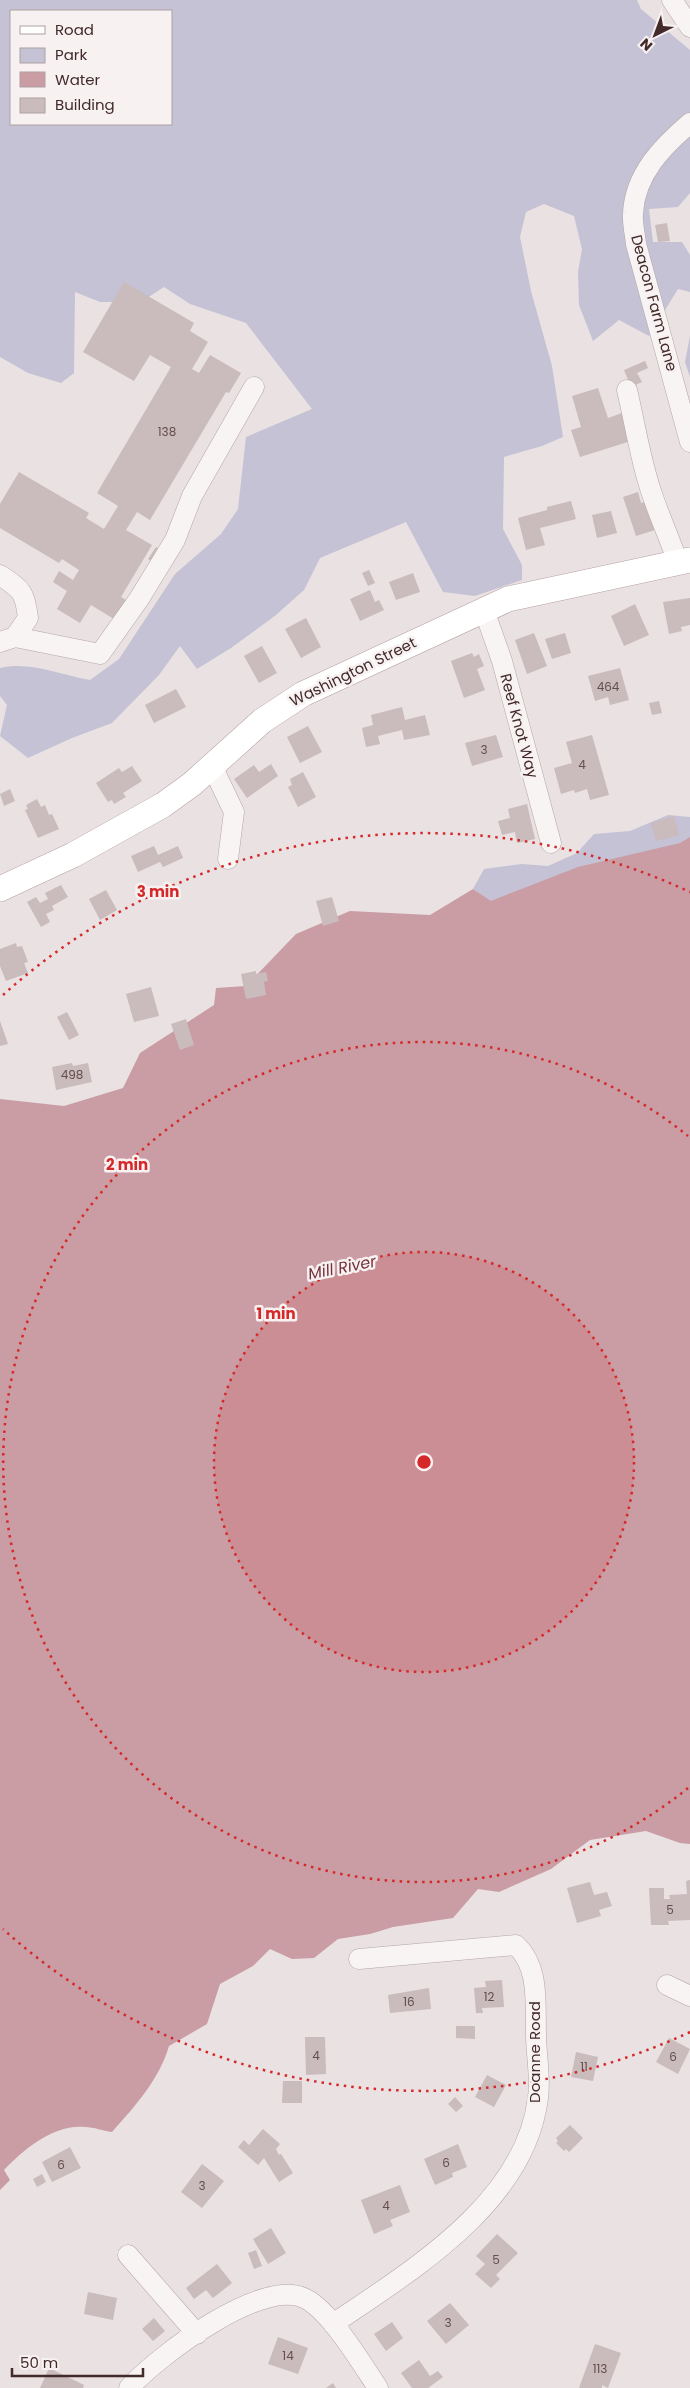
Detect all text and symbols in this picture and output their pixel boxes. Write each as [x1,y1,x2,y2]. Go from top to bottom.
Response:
legend [10,10,172,125]
north arrow [630,10,680,60]
text: Road [55,19,94,40]
text: N [636,34,657,56]
text: Park [55,44,87,65]
text: Water [55,69,101,90]
text: Building [55,94,115,115]
street label: Deacon Farm Lane [626,232,683,374]
house number: 138 [158,423,176,440]
street label: Washington Street [286,632,420,711]
street label: Reef Knot Way [495,671,544,781]
house number: 464 [597,678,620,695]
house number: 3 [480,741,488,758]
house number: 4 [578,756,586,773]
text: 3 min [137,881,179,902]
house number: 498 [61,1066,83,1083]
text: 2 min [106,1154,148,1175]
water label: Mill River [306,1249,379,1285]
text: 1 min [256,1303,296,1324]
centre of rings [415,1453,433,1471]
house number: 5 [666,1901,674,1918]
house number: 12 [484,1988,494,2005]
house number: 16 [403,1993,415,2010]
street label: Doanne Road [524,2001,545,2103]
house number: 4 [312,2047,320,2064]
house number: 6 [669,2048,677,2065]
house number: 11 [580,2058,588,2075]
house number: 6 [442,2154,450,2171]
house number: 6 [57,2156,65,2173]
house number: 3 [198,2177,206,2194]
house number: 4 [382,2197,390,2214]
house number: 5 [492,2251,500,2268]
house number: 3 [444,2314,452,2331]
scale bar [12,2346,144,2378]
house number: 14 [282,2347,294,2364]
text: 50 m [20,2352,58,2373]
house number: 113 [593,2360,607,2377]

